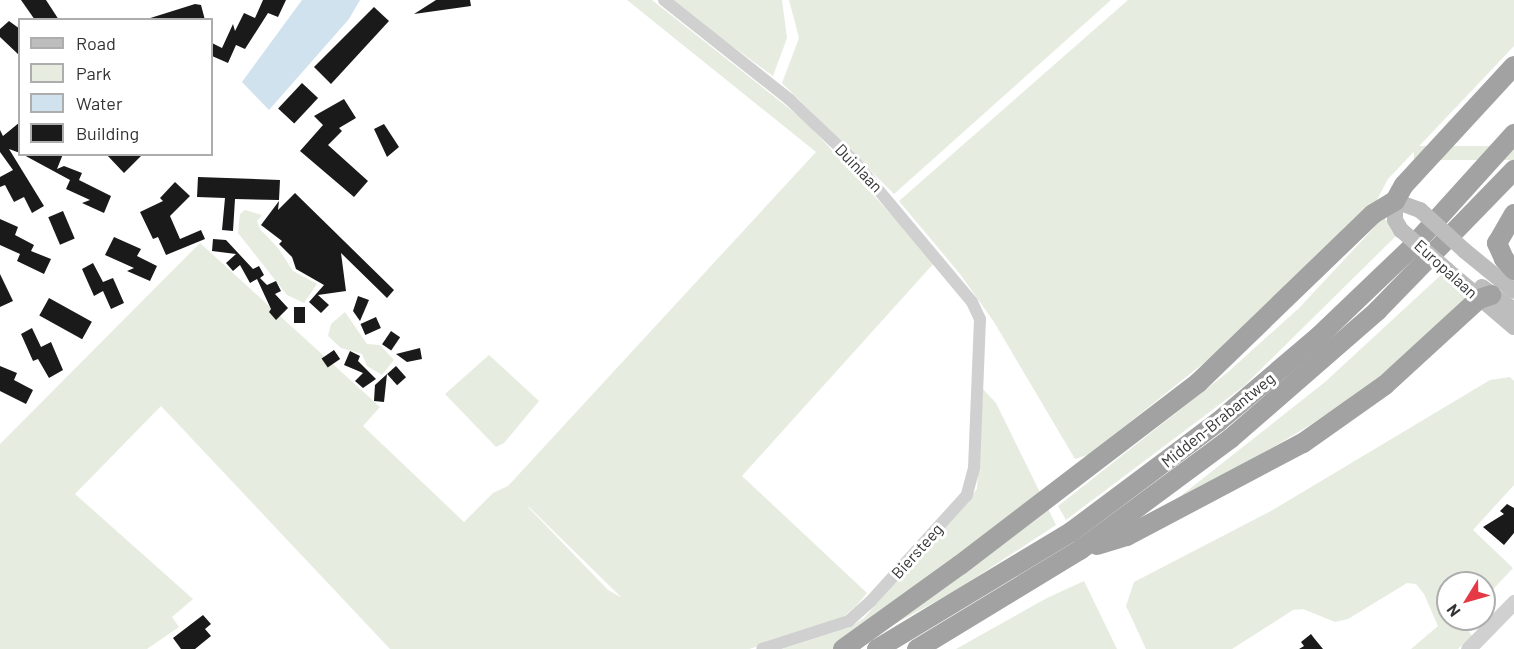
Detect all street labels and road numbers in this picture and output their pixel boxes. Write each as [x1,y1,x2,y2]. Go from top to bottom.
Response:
street label: Duinlaan [831,140,887,196]
street label: Europalaan [1410,236,1482,302]
street label: Midden-Brabantweg [1158,368,1278,472]
street label: Biersteeg [887,520,947,582]

